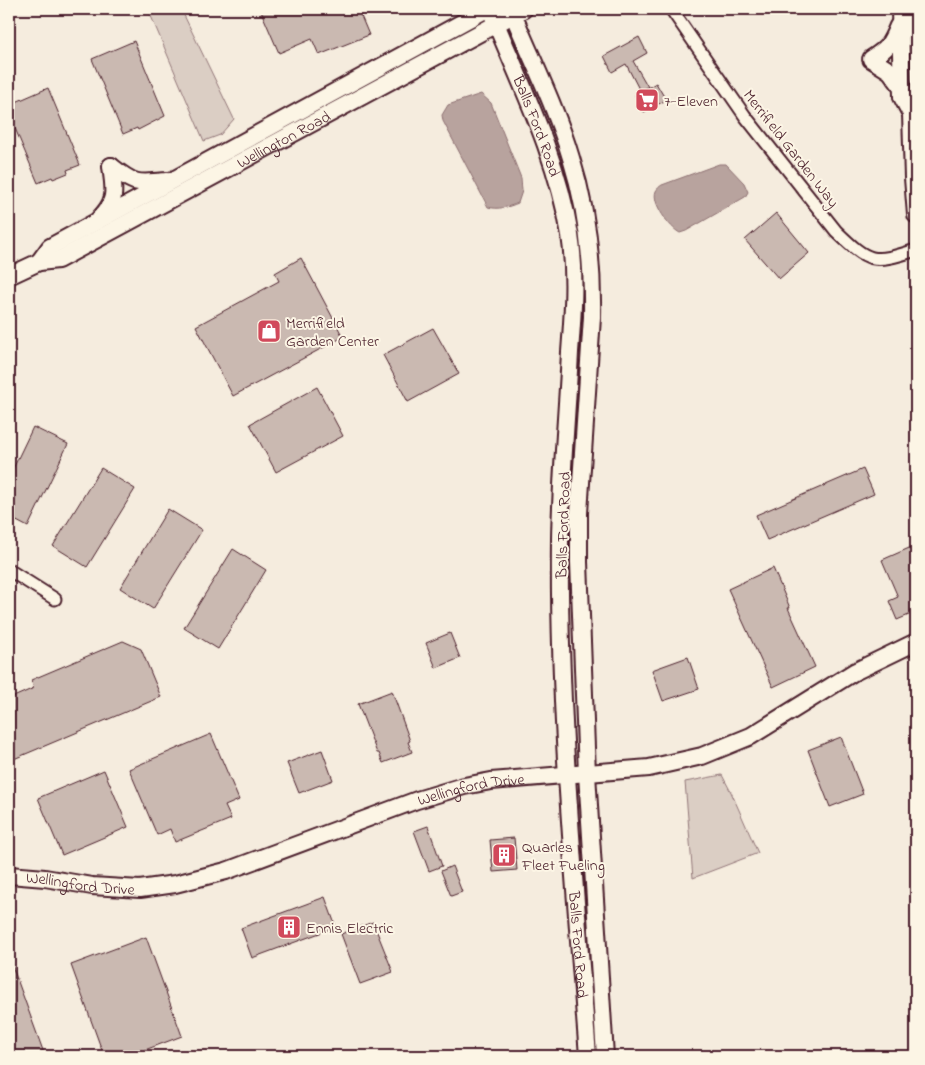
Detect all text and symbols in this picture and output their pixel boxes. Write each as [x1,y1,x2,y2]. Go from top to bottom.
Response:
street label: Balls Ford Road [505,71,566,180]
street label: Merrifield Garden Way [737,85,844,214]
supermarket icon: 7-Eleven [634,87,660,113]
place label: 7-Eleven [664,90,718,114]
street label: Wellington Road [233,105,335,176]
place label: Merrifield Garden Center [286,312,379,354]
shop icon: Merrifield Garden Center [256,318,282,344]
street label: Balls Ford Road [550,471,578,580]
street label: Wellingford Drive [415,768,526,813]
place label: Quarles Fleet Fueling [521,836,605,878]
building icon: Quarles Fleet Fueling [491,842,517,868]
street label: Wellingford Drive [25,866,136,903]
street label: Balls Ford Road [561,889,593,999]
building icon: Ennis Electric [276,914,302,940]
place label: Ennis Electric [306,917,394,941]

